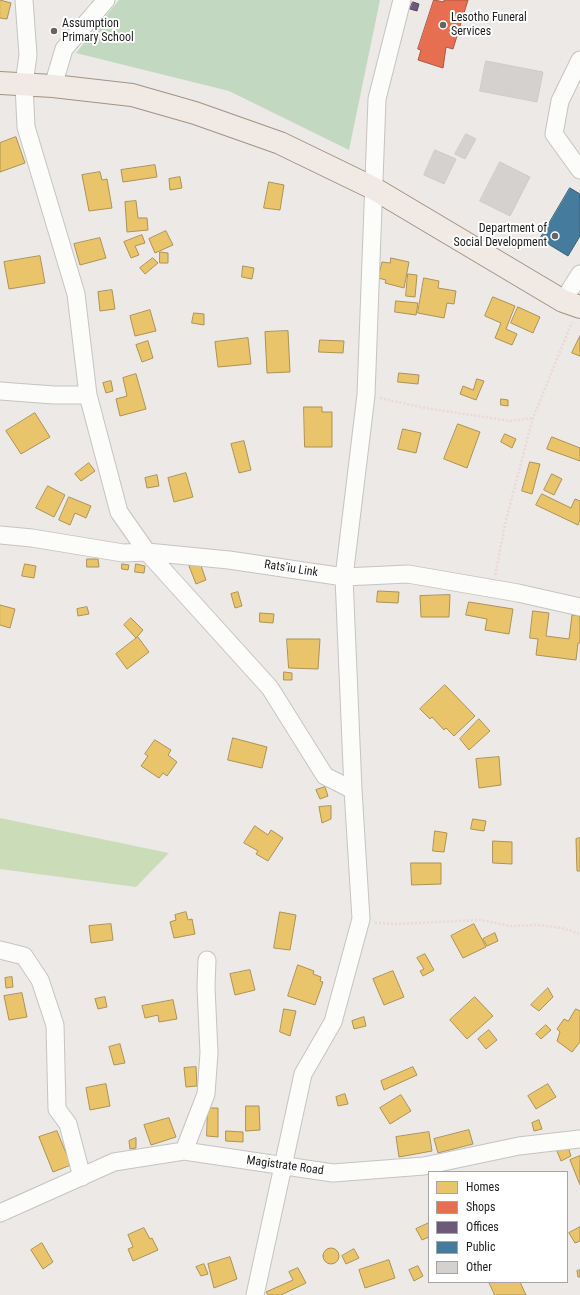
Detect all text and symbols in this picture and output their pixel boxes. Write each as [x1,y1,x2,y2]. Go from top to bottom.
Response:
place label: Lesotho Funeral Services [451,11,527,39]
place label: Assumption Primary School [62,17,134,45]
marker: Lesotho Funeral Services [438,20,448,30]
marker: Assumption Primary School [49,26,59,36]
place label: Department of Social Development [453,222,547,250]
marker: Department of Social Development [550,231,560,241]
street label: Rats'iu Link [263,558,319,580]
street label: Magistrate Road [246,1153,324,1179]
legend [428,1171,568,1283]
text: Homes [466,1180,500,1194]
text: Shops [466,1200,495,1214]
text: Offices [466,1220,499,1234]
text: Public [466,1240,495,1254]
text: Other [466,1260,492,1274]

